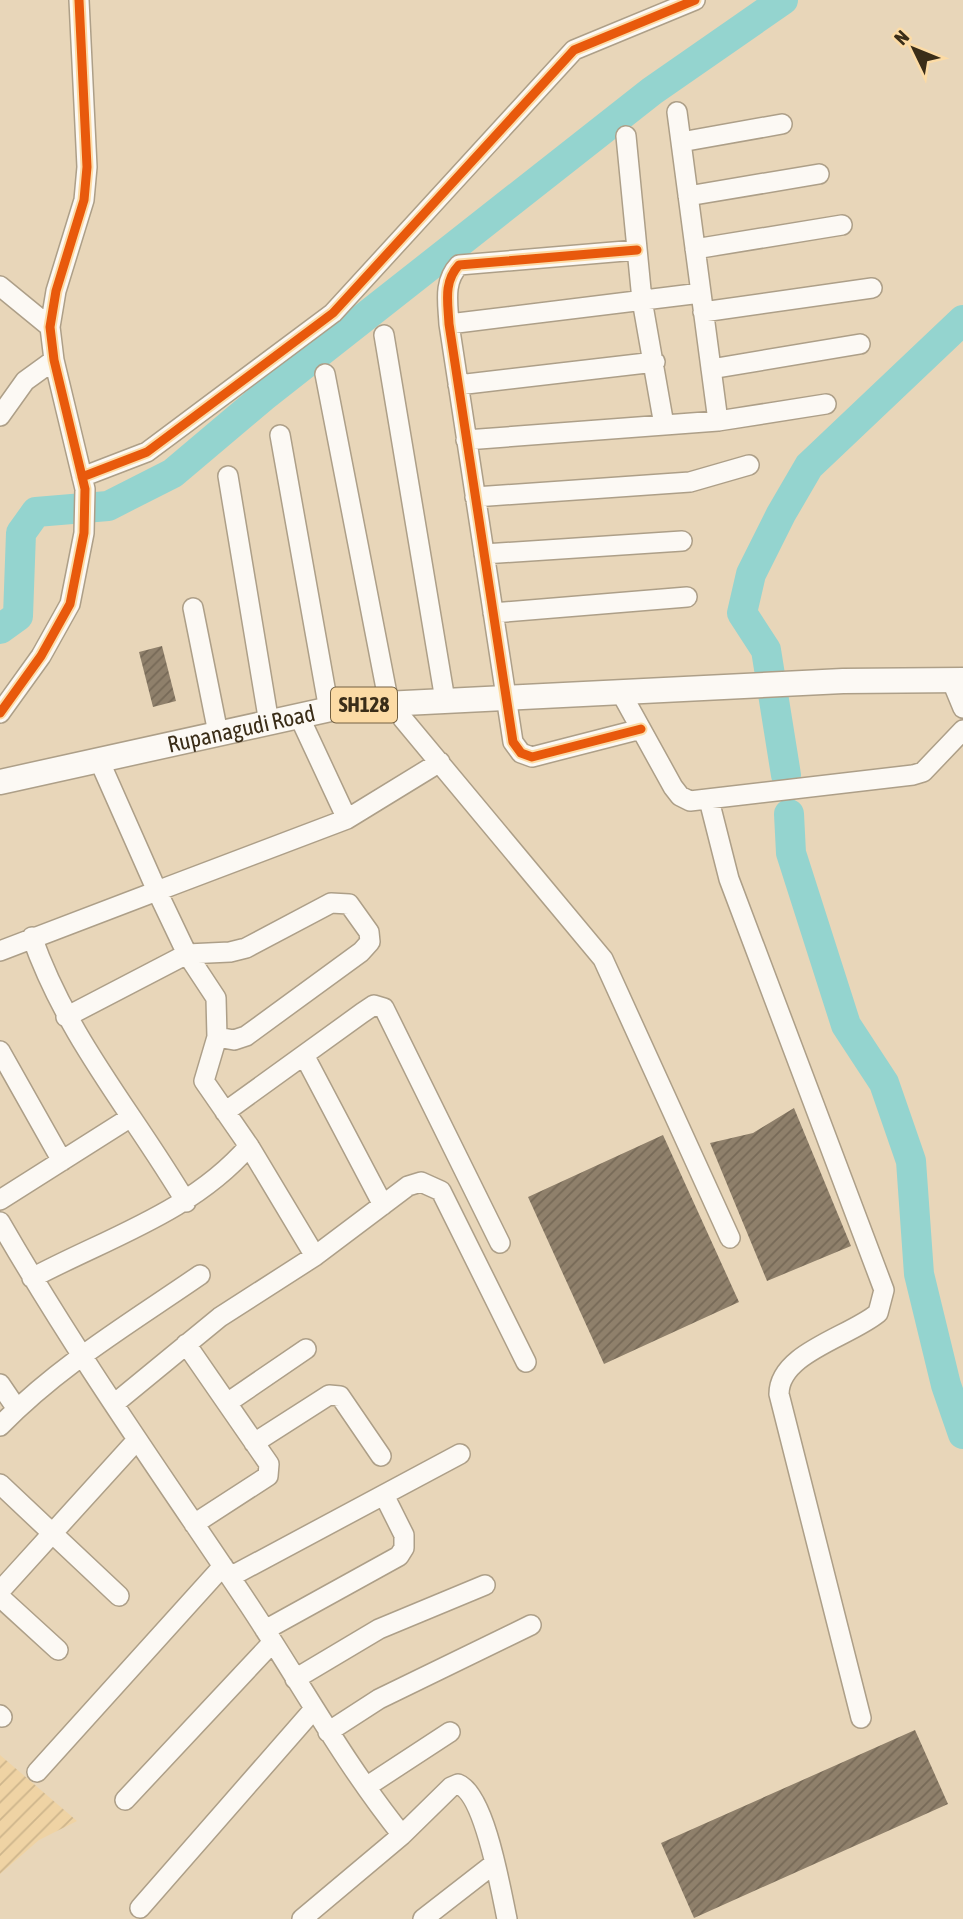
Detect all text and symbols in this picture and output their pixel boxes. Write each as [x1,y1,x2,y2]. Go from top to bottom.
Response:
north arrow [879,14,949,84]
text: N [890,26,913,49]
road number: SH128 [331,688,397,722]
street label: Rupanagudi Road [165,700,317,758]

